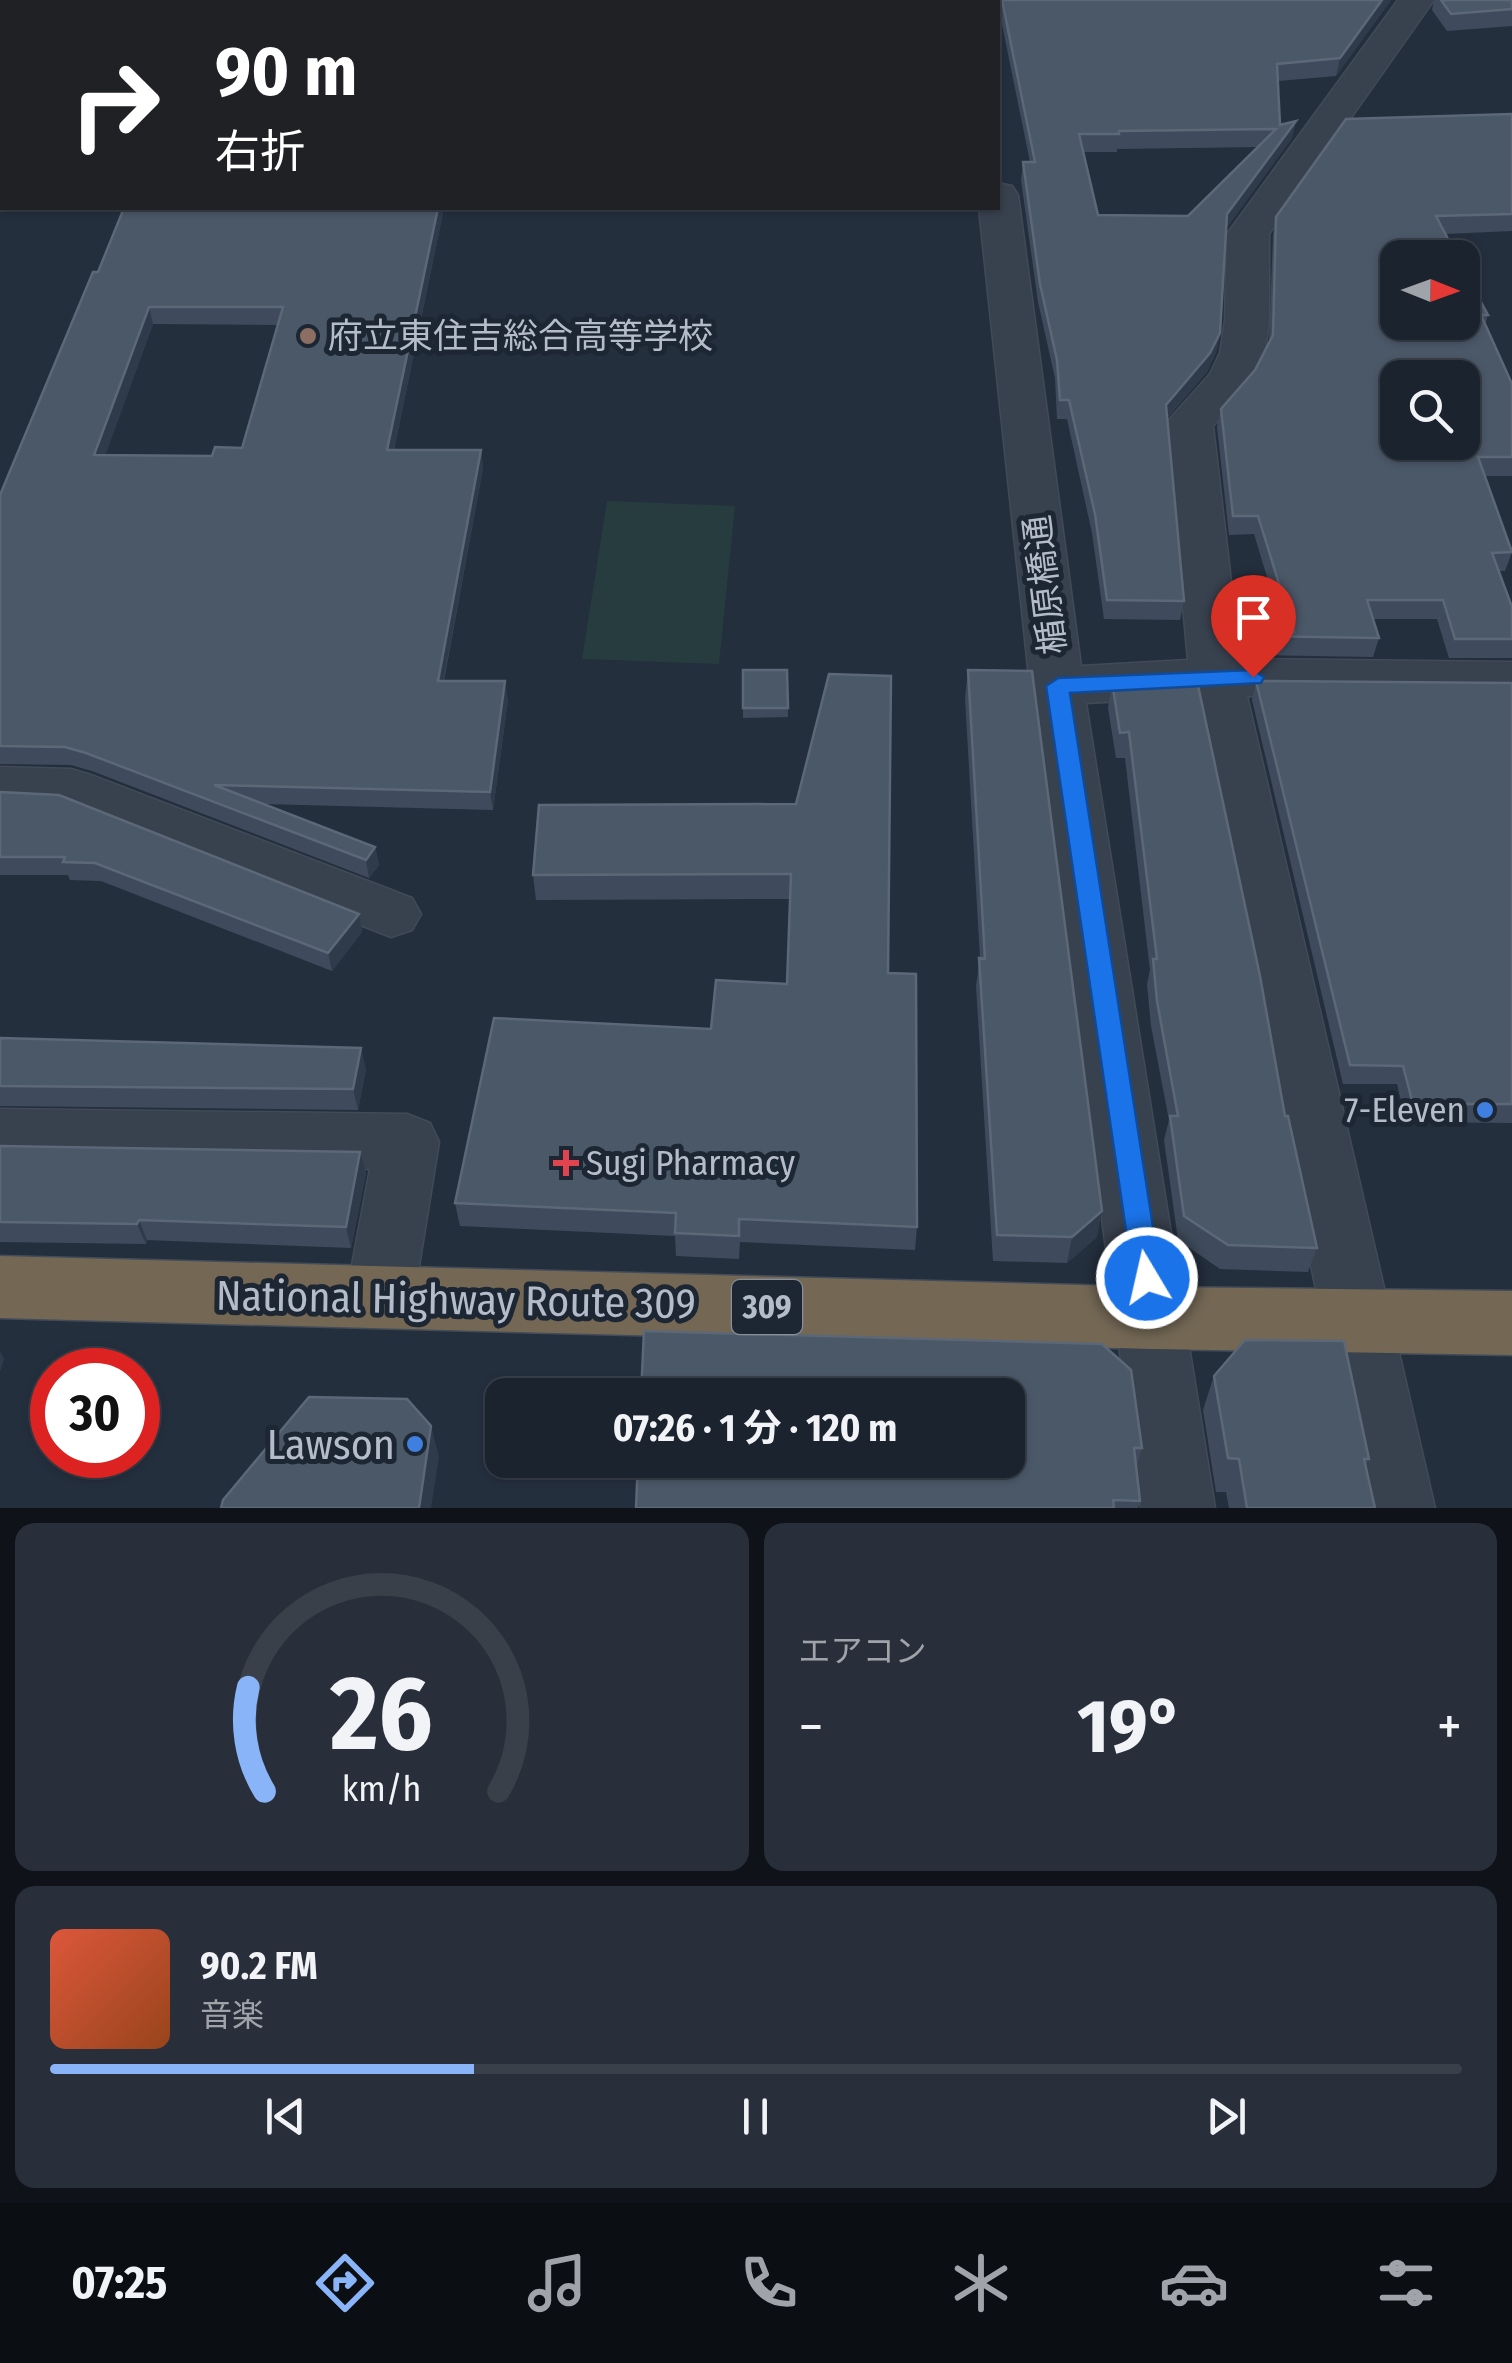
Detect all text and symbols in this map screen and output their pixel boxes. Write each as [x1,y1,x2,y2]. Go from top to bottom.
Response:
text: 90 m [215,30,357,114]
icon: right [50,40,180,170]
text: 右折 [215,125,305,179]
north arrow [1380,240,1480,340]
map controls [1380,240,1480,460]
place label: 府立東住吉総合高等学校 [328,315,713,357]
marker: 府立東住吉総合高等学校 [297,325,319,347]
button: search [1380,360,1480,460]
street label: 楯原橋通 [1016,513,1074,657]
pin [1211,575,1296,678]
icon: arrive [1226,590,1281,645]
place label: 7-Eleven [1344,1089,1465,1131]
marker: 7-Eleven [1474,1099,1496,1121]
place label: Sugi Pharmacy [586,1142,796,1184]
marker: Sugi Pharmacy [555,1152,577,1174]
position arrow [1095,1226,1199,1330]
street label: National Highway Route 309 [216,1271,696,1329]
road number: 309 [732,1280,802,1334]
speed limit sign: 30 [30,1348,160,1478]
text: 07:26 · 1 分 · 120 m [613,1405,897,1451]
place label: Lawson [267,1420,395,1470]
marker: Lawson [404,1433,426,1455]
text: エアコン [799,1632,927,1670]
text: 26 [329,1652,433,1777]
text: 19° [1077,1682,1183,1772]
text: − [799,1694,823,1760]
text: + [1437,1694,1462,1760]
text: km/h [342,1768,422,1810]
text: 90.2 FM [200,1943,318,1989]
text: 音楽 [200,1996,264,2034]
icon: previous [258,2089,313,2144]
icon: pause [728,2089,783,2144]
icon: next [1199,2089,1254,2144]
icon: directions [310,2248,380,2318]
icon: music [522,2248,592,2318]
icon: phone [734,2248,804,2318]
icon: climate [946,2248,1016,2318]
icon: car [1159,2248,1229,2318]
icon: filters [1371,2248,1441,2318]
text: 07:25 [71,2256,167,2310]

